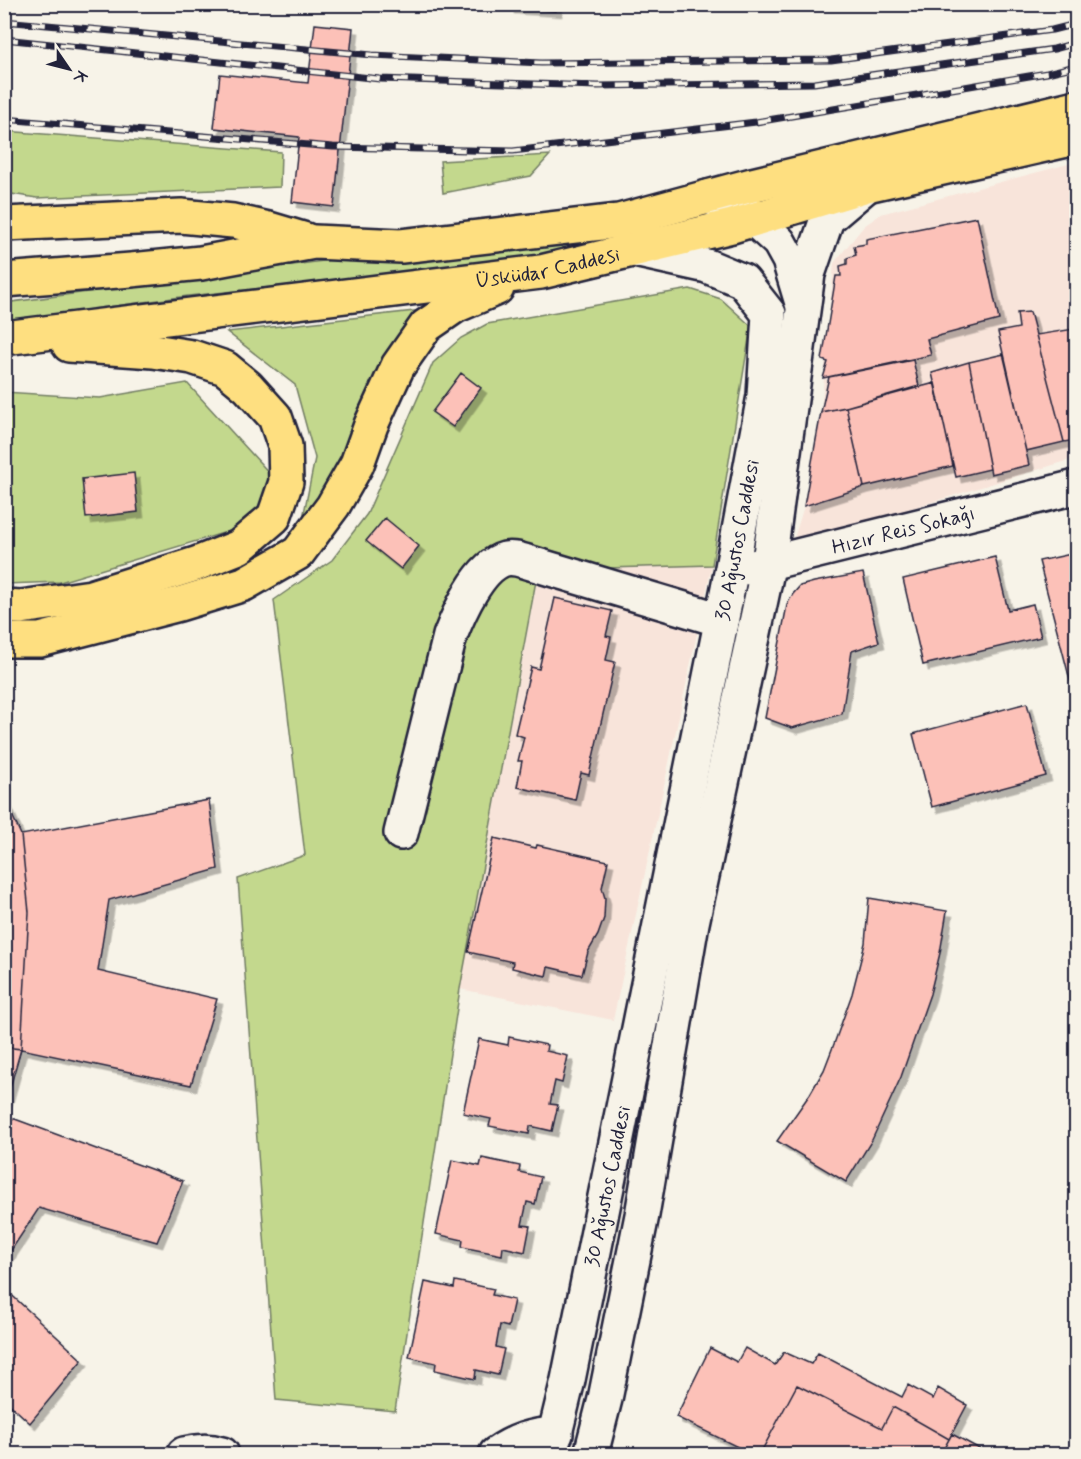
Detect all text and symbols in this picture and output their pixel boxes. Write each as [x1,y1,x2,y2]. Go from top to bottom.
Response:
north arrow [39,39,99,99]
text: K [68,66,92,88]
street label: Üsküdar Caddesi [473,240,623,295]
street label: 30 Ağustos Caddesi [709,457,767,623]
street label: Hızır Reis Sokağı [829,500,978,562]
street label: 30 Ağustos Caddesi [578,1103,638,1269]

